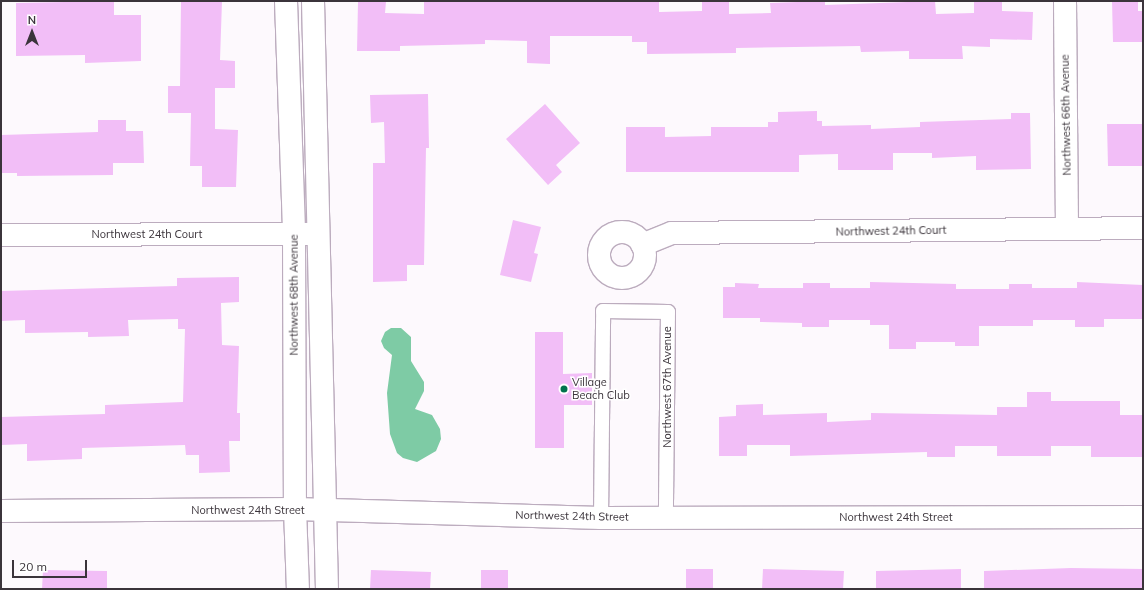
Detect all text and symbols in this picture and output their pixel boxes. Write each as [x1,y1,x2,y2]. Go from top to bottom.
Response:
north arrow [12,12,52,52]
text: N [28,13,36,27]
street label: Northwest 66th Avenue [1058,54,1074,176]
street label: Northwest 24th Court [835,223,947,239]
street label: Northwest 24th Court [92,227,202,241]
street label: Northwest 68th Avenue [287,234,301,356]
street label: Northwest 67th Avenue [660,326,674,448]
place label: Village Beach Club [572,376,630,402]
marker: Village Beach Club [559,384,569,394]
street label: Northwest 24th Street [191,503,305,517]
street label: Northwest 24th Street [515,508,629,524]
street label: Northwest 24th Street [839,510,953,524]
scale bar [14,552,89,578]
text: 20 m [19,559,47,574]

